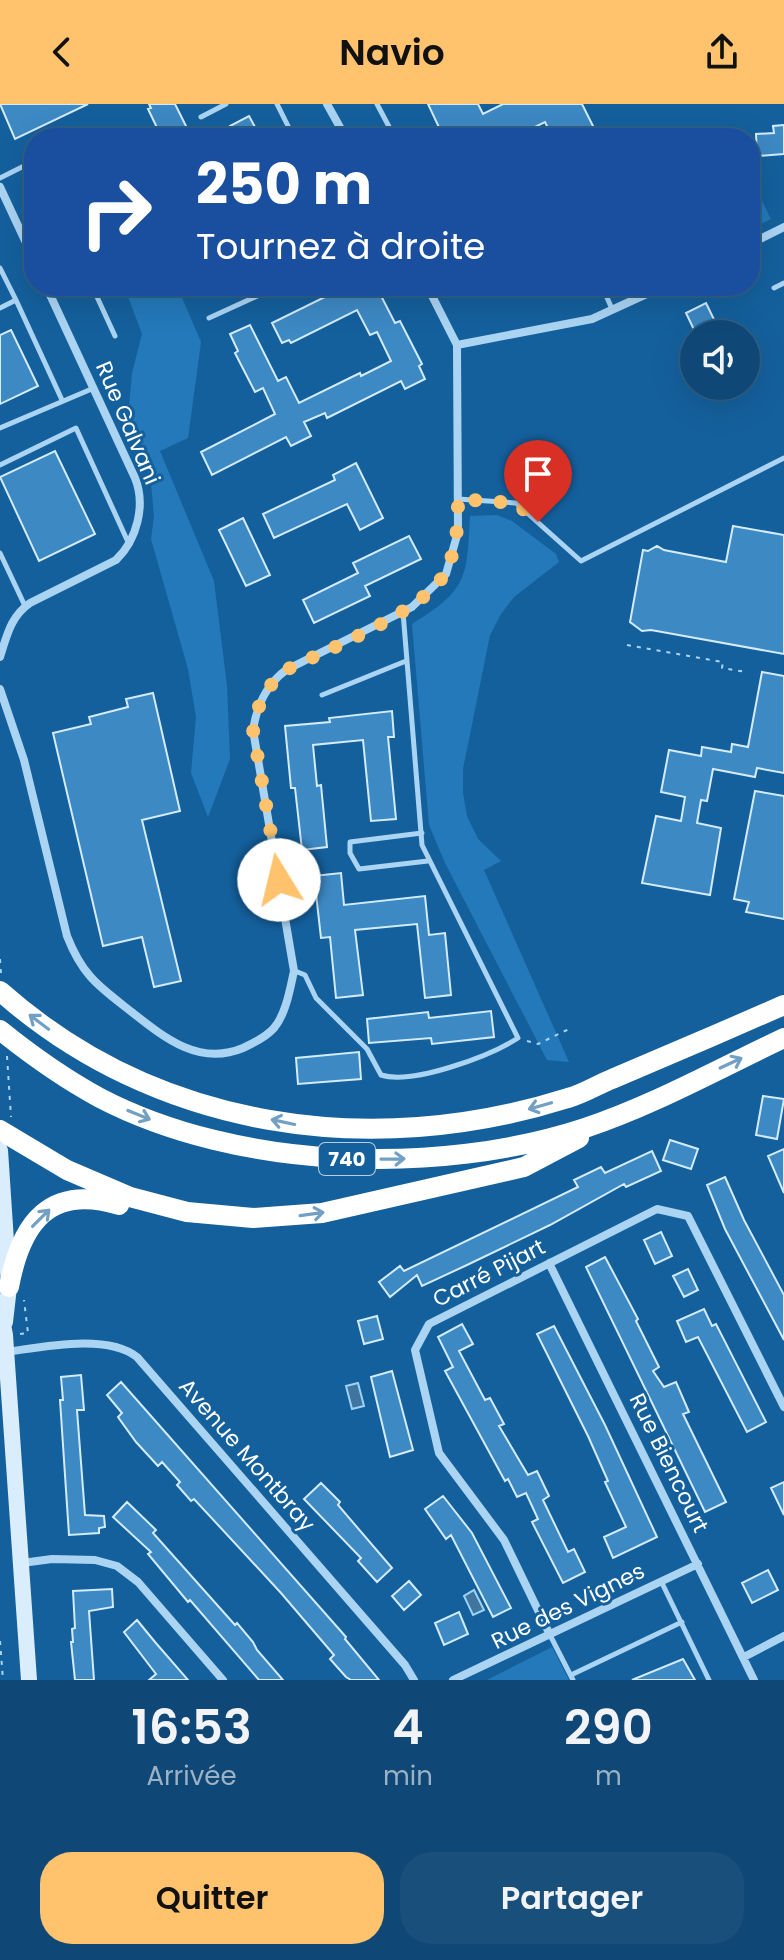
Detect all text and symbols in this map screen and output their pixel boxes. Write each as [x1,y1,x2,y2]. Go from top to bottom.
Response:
text: Navio [339,27,445,78]
icon: back [40,30,84,74]
icon: share [700,30,744,74]
text: 250 m [196,145,372,224]
icon: right [64,160,168,264]
text: Tournez à droite [196,221,485,272]
map controls [680,320,760,400]
button: sound [680,320,760,400]
street label: Rue Galvani [88,357,168,489]
pin [504,440,572,522]
icon: arrive [516,452,560,496]
position arrow [237,838,321,922]
one-way arrow [29,1014,51,1031]
one-way arrow [719,1055,743,1070]
one-way arrow [528,1099,554,1114]
one-way arrow [126,1109,151,1123]
one-way arrow [271,1114,297,1129]
road number: 740 [319,1143,375,1175]
one-way arrow [379,1151,406,1167]
one-way arrow [298,1207,325,1222]
one-way arrow [31,1208,50,1228]
street label: Carré Pijart [427,1231,551,1315]
street label: Avenue Montbray [172,1372,323,1539]
street label: Rue Biencourt [622,1388,716,1538]
street label: Rue des Vignes [486,1555,650,1657]
text: 16:53 [131,1694,252,1761]
text: 4 [392,1694,424,1761]
text: 290 [564,1694,653,1761]
text: Arrivée [146,1758,237,1794]
text: min [383,1758,433,1794]
text: m [595,1758,622,1794]
button: Quitter [40,1852,384,1944]
button: Partager [400,1852,744,1944]

